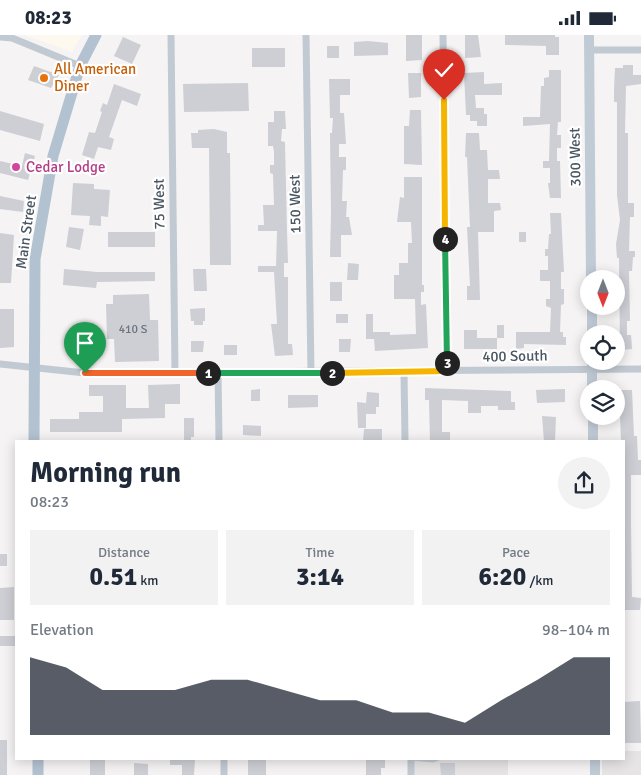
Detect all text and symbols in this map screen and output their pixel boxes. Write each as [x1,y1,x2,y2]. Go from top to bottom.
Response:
text: 08:23 [25,6,72,30]
pin [423,49,465,100]
icon: check [430,56,458,84]
place label: All American Diner [54,60,136,95]
marker: All American Diner [38,72,50,84]
street label: 300 West [565,127,585,187]
place label: Cedar Lodge [26,158,105,176]
marker: Cedar Lodge [10,161,22,173]
street label: 150 West [285,174,305,234]
street label: 75 West [150,178,168,230]
street label: Main Street [12,194,40,270]
pin: 4 [432,227,458,251]
text: 4 [442,231,449,248]
north arrow [580,270,625,315]
map controls [580,270,625,425]
pin [64,322,106,373]
house number: 410 S [119,322,148,337]
button: locate [580,325,625,370]
icon: arrive [71,329,99,357]
street label: 400 South [482,346,548,366]
pin: 3 [434,351,460,375]
text: 3 [444,355,451,372]
pin: 1 [196,361,220,385]
pin: 2 [320,361,344,385]
text: 1 [205,365,212,382]
text: 2 [329,365,336,382]
button: layers [580,380,625,425]
text: Morning run [30,456,181,490]
button: share [558,457,610,509]
text: 08:23 [30,492,69,512]
text: Distance [98,544,150,561]
text: Time [306,544,334,561]
text: Pace [502,544,530,561]
text: 0.51 [90,561,137,592]
text: 3:14 [296,561,344,592]
text: 6:20 [478,561,526,592]
text: km [137,572,158,589]
text: /km [526,572,554,589]
text: Elevation [30,620,94,640]
text: 98–104 m [542,620,610,640]

